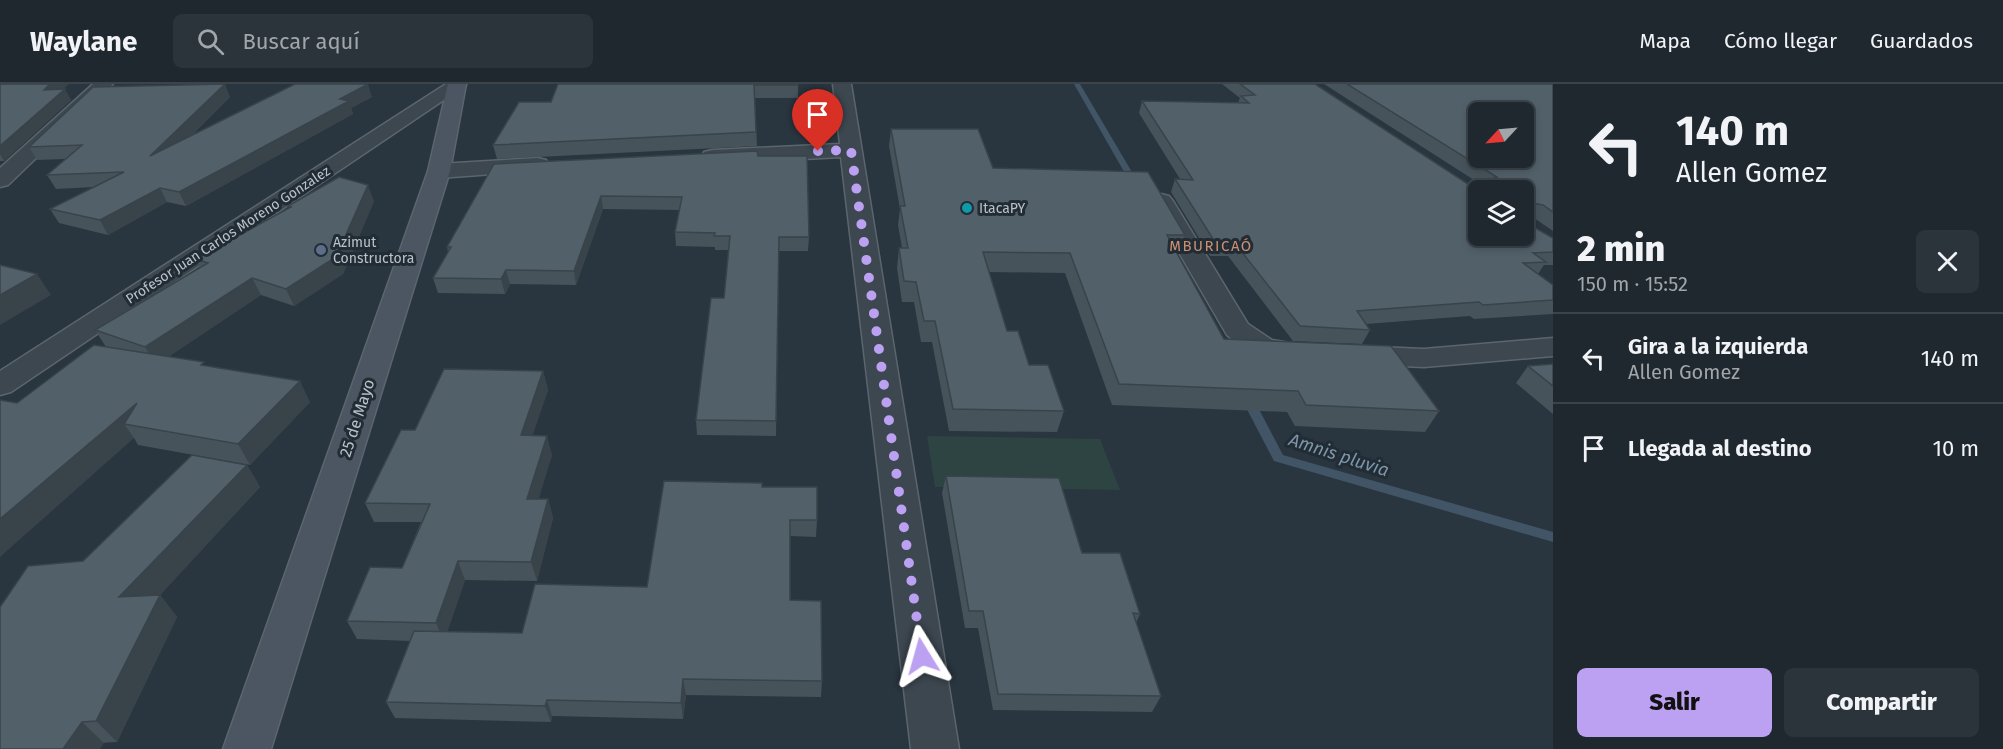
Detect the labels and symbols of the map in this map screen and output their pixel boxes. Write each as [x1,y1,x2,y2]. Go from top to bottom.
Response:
pin [792,89,843,151]
north arrow [1468,102,1534,168]
street label: Profesor Juan Carlos Moreno Gonzalez [123,162,333,308]
place label: ItacaPY [979,200,1025,217]
marker: ItacaPY [960,201,974,215]
place label: Azimut Constructora [333,234,414,267]
district label: MBURICAÓ [1169,237,1253,255]
marker: Azimut Constructora [314,243,328,257]
street label: 25 de Mayo [335,377,379,459]
water label: Amnis pluvia [1285,428,1392,482]
position arrow [890,624,954,688]

